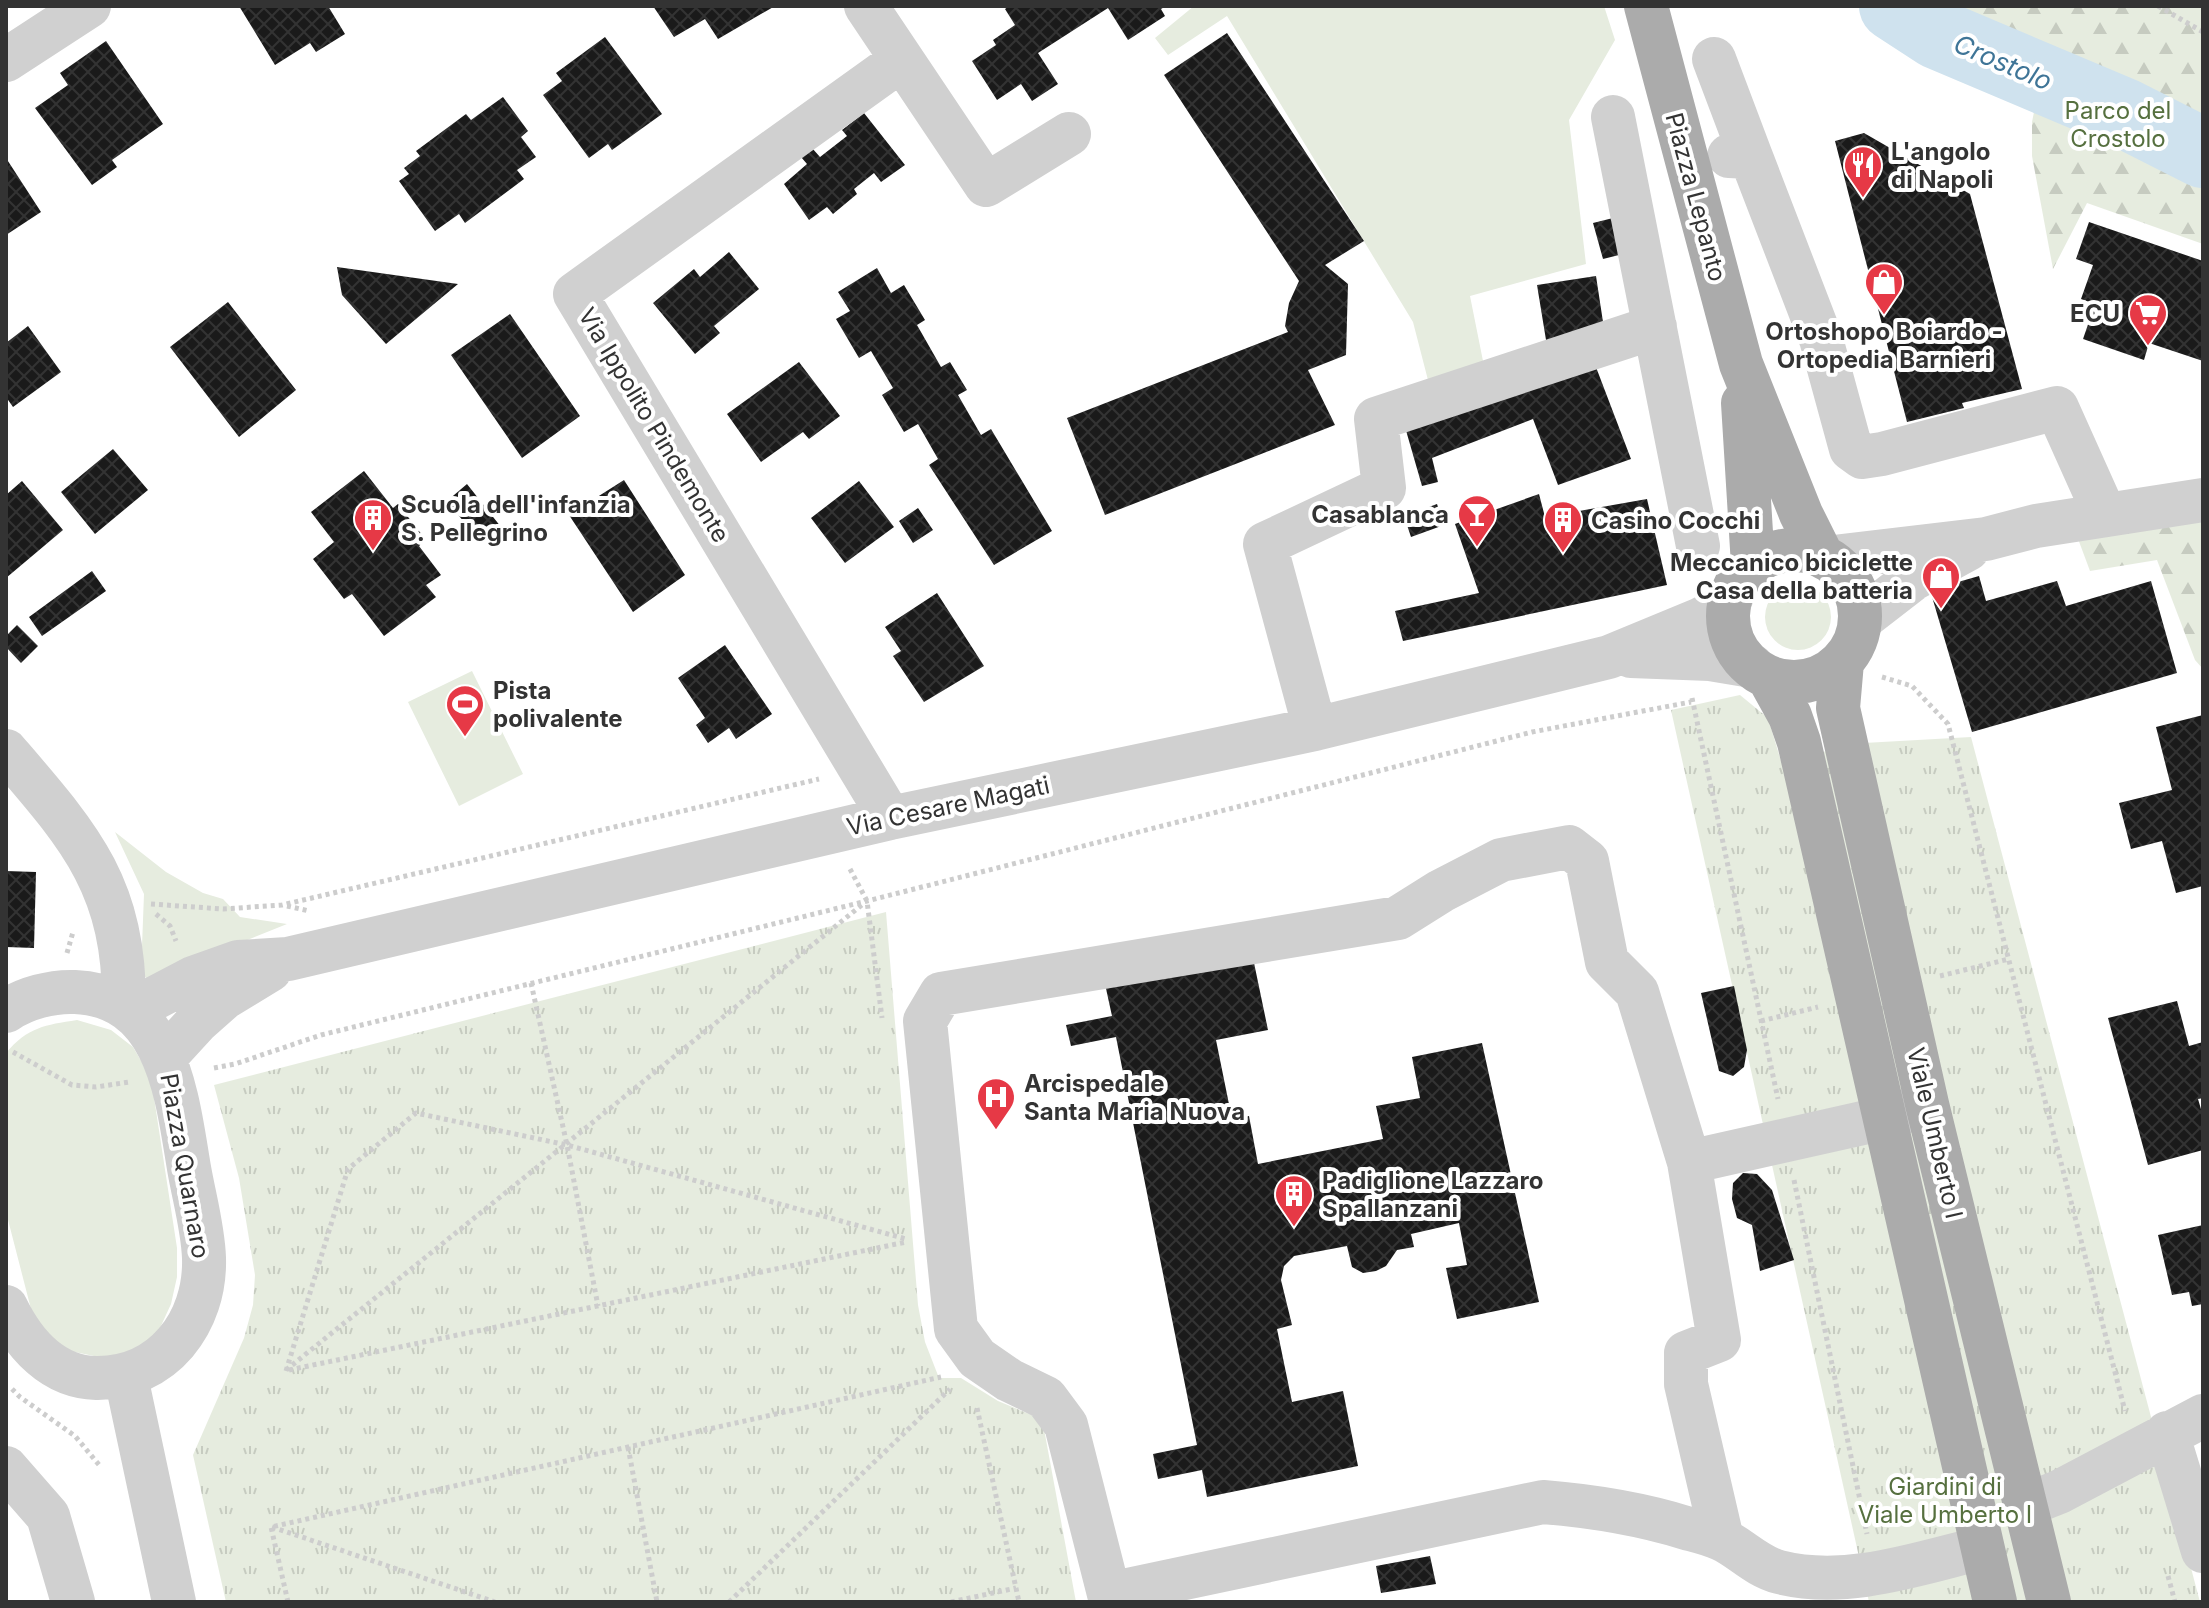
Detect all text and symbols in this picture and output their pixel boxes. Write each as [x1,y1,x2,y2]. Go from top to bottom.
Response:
water label: Crostolo [1949,28,2057,96]
park label: Parco del Crostolo [2065,96,2171,153]
street label: Piazza Lepanto [1660,109,1732,285]
place label: L'angolo di Napoli [1891,137,1993,194]
restaurant icon: L'angolo di Napoli [1842,144,1884,199]
shop icon: Ortoshopo Boiardo - Ortopedia Barnieri [1863,261,1905,316]
supermarket icon: ECU [2127,292,2169,347]
place label: ECU [2070,299,2120,328]
street label: Via Ippolito Pindemonte [572,302,736,548]
place label: Ortoshopo Boiardo - Ortopedia Barnieri [1765,317,2003,374]
place label: Scuola dell'infanzia S. Pellegrino [401,490,631,547]
bar icon: Casablanca [1456,493,1498,548]
building icon: Scuola dell'infanzia S. Pellegrino [352,497,394,552]
building icon: Casino Cocchi [1542,499,1584,554]
place label: Casablanca [1311,500,1449,529]
place label: Casino Cocchi [1591,506,1760,535]
place label: Meccanico biciclette Casa della batteria [1670,548,1913,605]
shop icon: Meccanico biciclette Casa della batteria [1920,555,1962,610]
place label: Pista polivalente [493,676,623,733]
sports icon: Pista polivalente [444,683,486,738]
street label: Via Cesare Magati [844,770,1052,842]
street label: Viale Umberto I [1901,1045,1969,1221]
place label: Arcispedale Santa Maria Nuova [1024,1069,1245,1126]
street label: Piazza Quarnaro [154,1071,216,1261]
hospital icon: Arcispedale Santa Maria Nuova [975,1076,1017,1131]
place label: Padiglione Lazzaro Spallanzani [1322,1166,1543,1223]
building icon: Padiglione Lazzaro Spallanzani [1273,1173,1315,1228]
park label: Giardini di Viale Umberto I [1858,1472,2032,1529]

